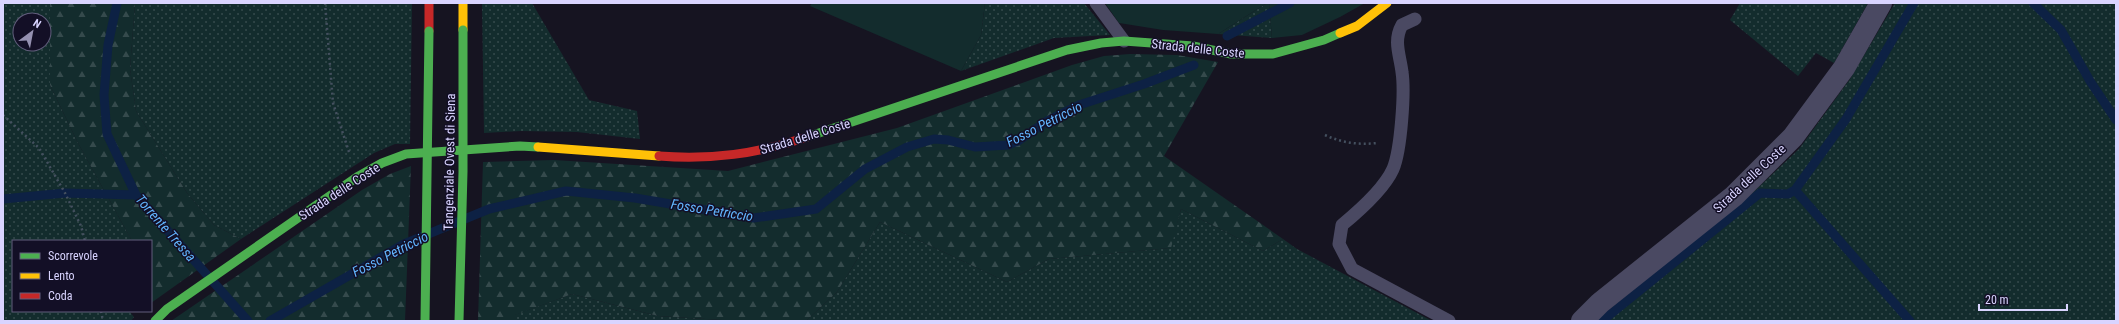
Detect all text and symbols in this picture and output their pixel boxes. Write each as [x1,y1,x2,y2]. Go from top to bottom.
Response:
north arrow [12,12,52,52]
text: N [31,17,44,31]
street label: Strada delle Coste [1151,36,1245,61]
street label: Tangenziale Ovest di Siena [441,93,458,231]
water label: Fosso Petriccio [1003,98,1085,150]
street label: Strada delle Coste [758,116,852,157]
street label: Strada delle Coste [1710,141,1789,216]
street label: Strada delle Coste [296,160,383,223]
water label: Torrente Tressa [133,191,199,265]
water label: Fosso Petriccio [670,196,754,224]
water label: Fosso Petriccio [349,228,431,280]
legend [12,240,152,312]
text: Scorrevole [48,249,98,263]
text: Lento [48,269,75,283]
scale bar [1979,286,2067,312]
text: Coda [48,289,73,303]
text: 20 m [1985,293,2009,307]

